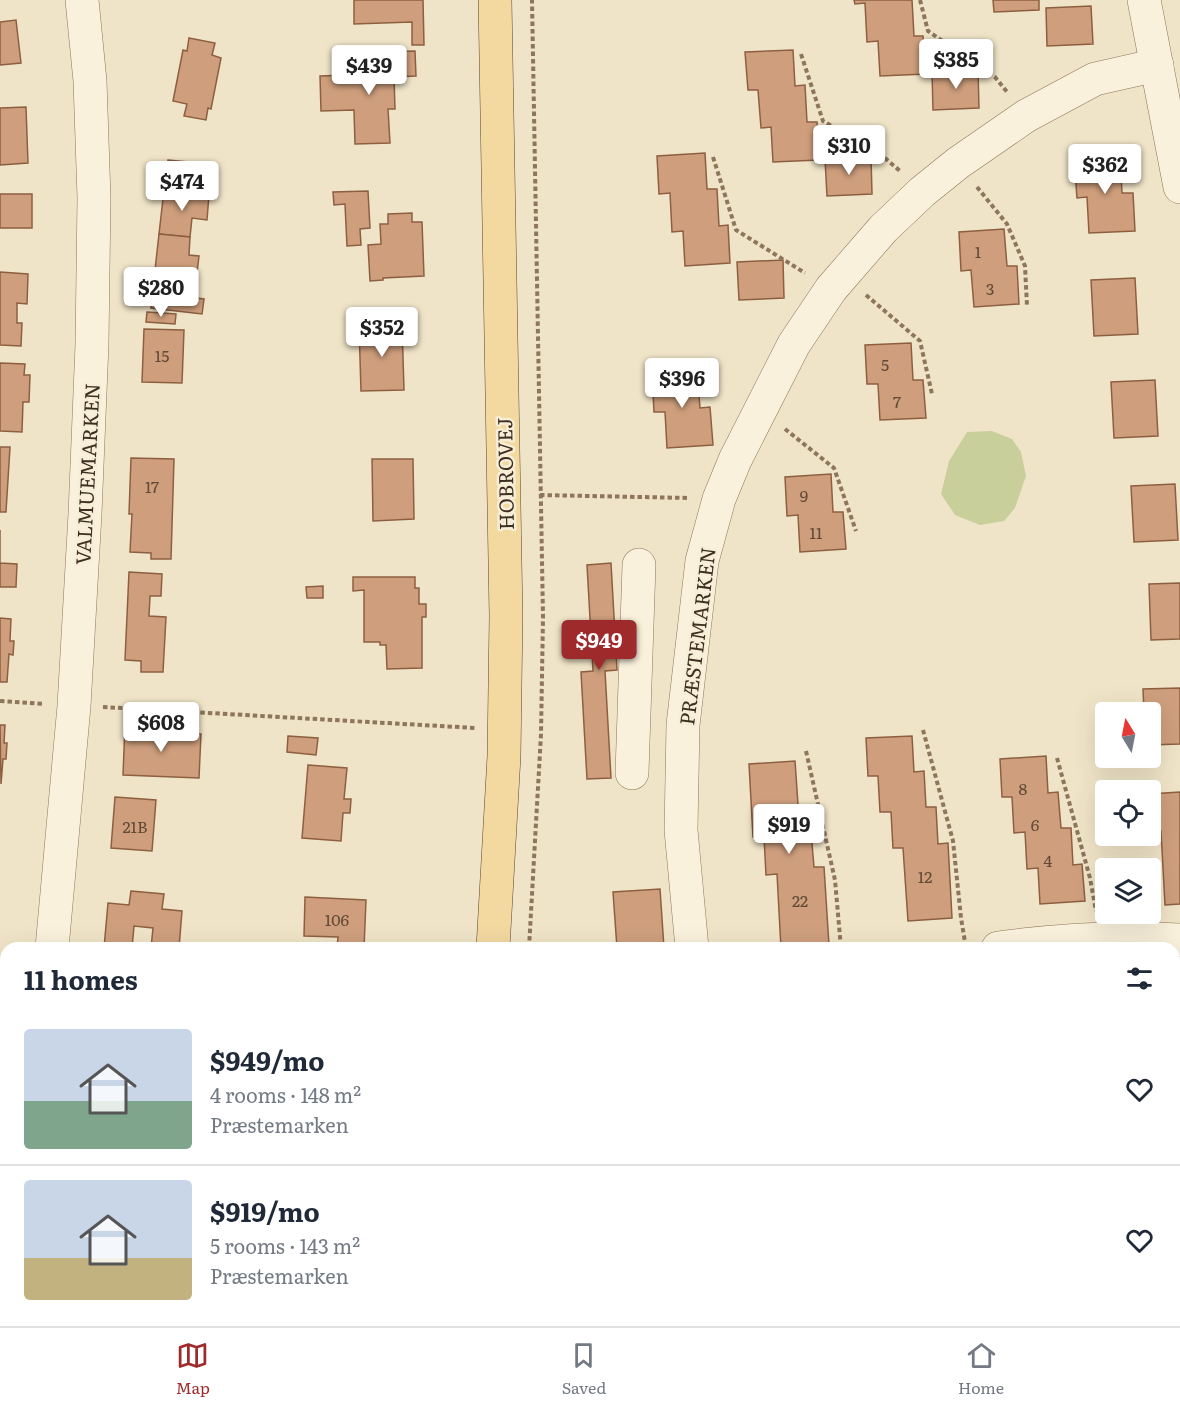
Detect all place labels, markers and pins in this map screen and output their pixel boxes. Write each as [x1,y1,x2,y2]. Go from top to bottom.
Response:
pin: $385 [920,39,992,90]
pin: $439 [333,45,405,96]
pin: $310 [813,125,885,176]
pin: $362 [1069,144,1141,195]
pin: $474 [146,161,218,212]
pin: $280 [125,267,197,318]
pin: $352 [346,307,418,358]
pin: $396 [646,358,718,409]
pin: $949 [563,620,635,671]
pin: $608 [125,702,197,753]
pin: $919 [753,804,825,855]

